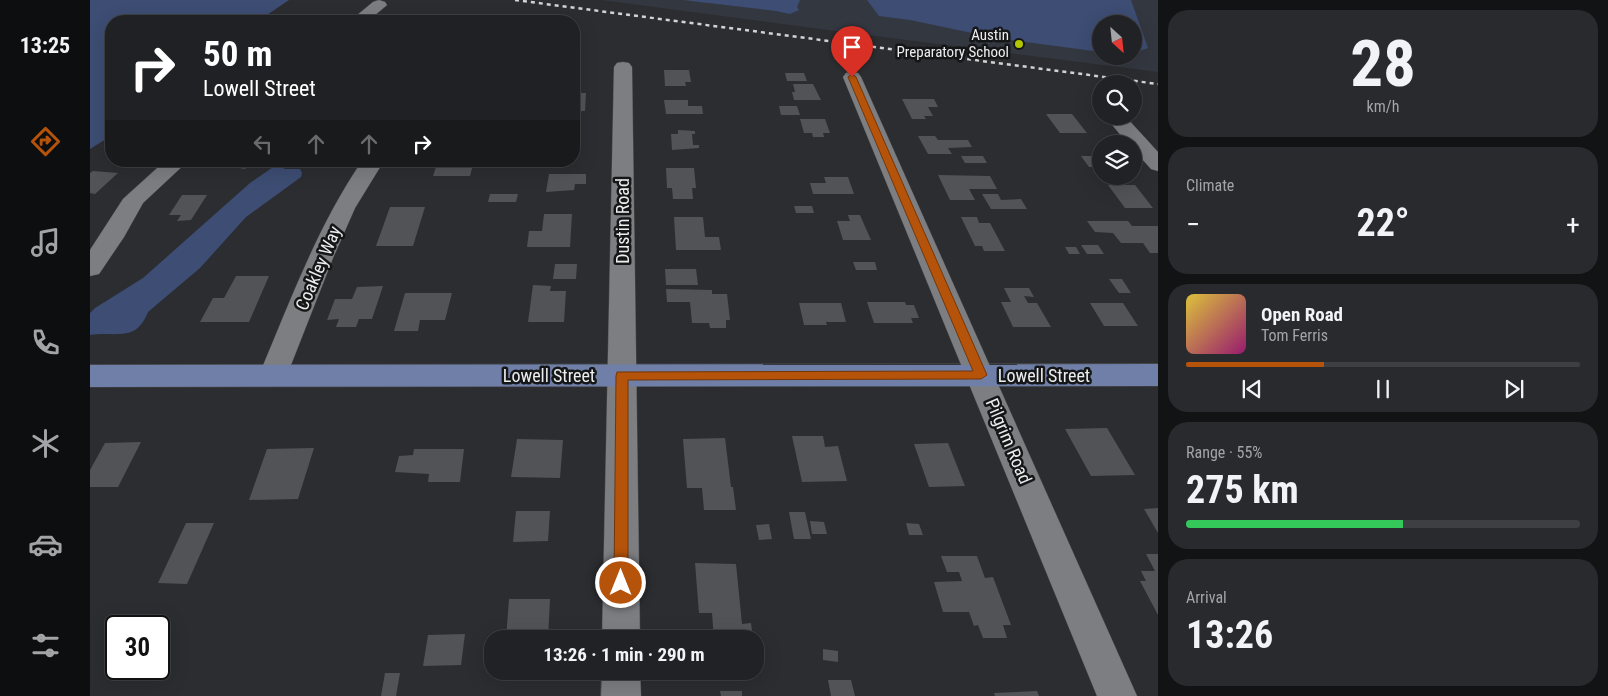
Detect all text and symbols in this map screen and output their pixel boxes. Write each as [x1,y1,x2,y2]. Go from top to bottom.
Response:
north arrow [1092,15,1142,65]
map controls [1092,15,1142,185]
pin [831,26,873,77]
place label: Austin Preparatory School [897,26,1009,61]
text: 28 [1350,26,1416,102]
text: 13:25 [20,33,70,58]
icon: arrive [838,33,866,61]
text: 50 m [203,34,272,75]
icon: right [120,35,185,100]
marker: Austin Preparatory School [1013,38,1025,50]
button: search [1092,75,1142,125]
text: Lowell Street [203,76,316,101]
text: km/h [1367,97,1399,116]
icon: directions [28,124,63,159]
icon: left [249,130,277,158]
icon: ahead [302,130,330,158]
icon: ahead [355,130,383,158]
icon: right [408,130,436,158]
button: layers [1092,135,1142,185]
text: Climate [1186,176,1234,195]
street label: Dustin Road [612,178,633,264]
text: 22° [1356,201,1410,245]
text: − [1186,208,1200,241]
text: + [1566,208,1580,241]
street label: Coakley Way [291,222,345,313]
icon: music [28,225,63,260]
text: Open Road [1261,303,1343,326]
icon: phone [28,325,63,360]
text: Tom Ferris [1261,326,1328,345]
street label: Lowell Street [503,365,595,386]
street label: Lowell Street [998,365,1090,386]
icon: previous [1238,375,1266,403]
icon: pause [1369,375,1397,403]
icon: next [1500,375,1528,403]
street label: Pilgrim Road [982,395,1036,487]
icon: climate [28,426,63,461]
text: Range · 55% [1186,443,1262,462]
text: 275 km [1186,468,1299,512]
icon: car [28,527,63,562]
position arrow [594,556,646,608]
text: Arrival [1186,588,1227,607]
text: 13:26 [1186,613,1273,657]
speed limit sign: 30 [105,615,170,680]
icon: filters [28,628,63,663]
text: 13:26 · 1 min · 290 m [543,643,705,666]

